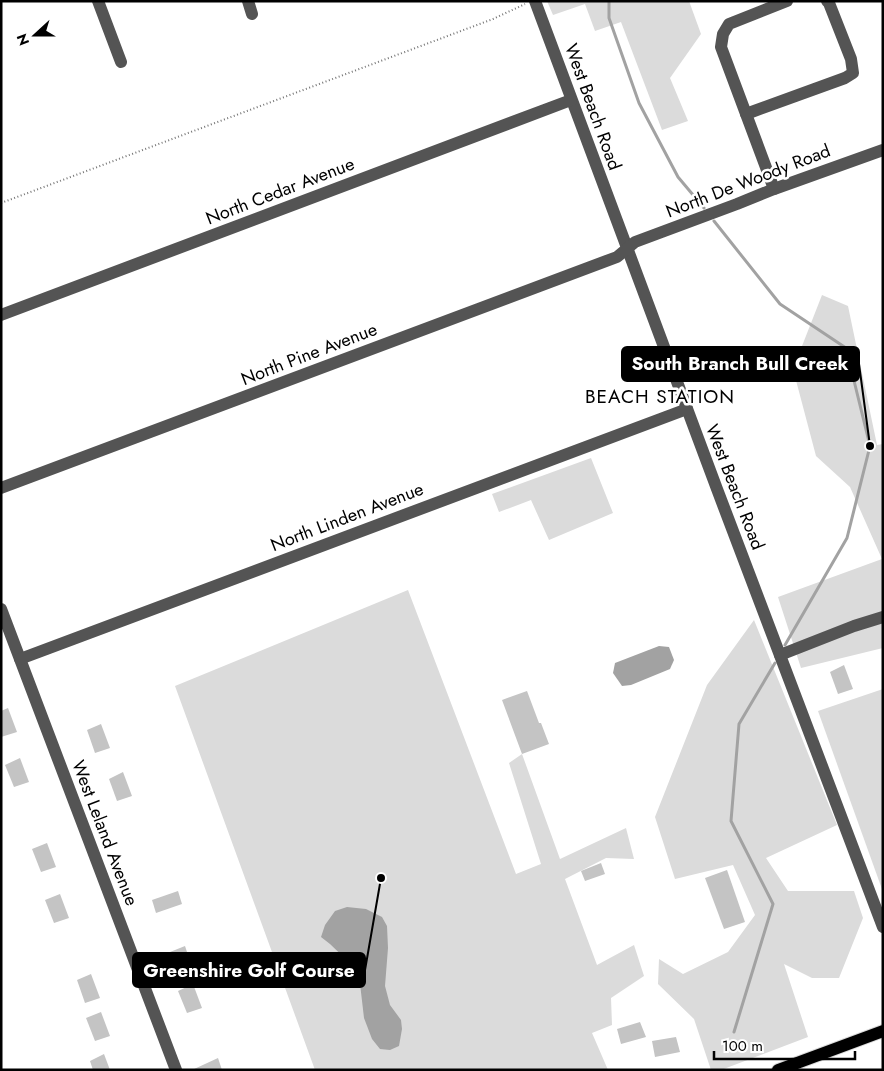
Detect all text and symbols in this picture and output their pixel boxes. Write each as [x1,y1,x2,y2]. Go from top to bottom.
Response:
north arrow [10,10,60,60]
text: N [12,31,34,48]
street label: West Beach Road [558,40,628,174]
street label: North De Woody Road [662,138,834,224]
street label: North Cedar Avenue [202,151,358,231]
street label: North Pine Avenue [237,316,381,392]
callout: South Branch Bull Creek [622,347,859,381]
text: South Branch Bull Creek [631,350,849,377]
district label: BEACH STATION [585,383,735,410]
street label: West Beach Road [699,420,771,554]
street label: North Linden Avenue [267,476,427,558]
street label: West Leland Avenue [65,756,145,910]
callout: Greenshire Golf Course [133,953,365,987]
text: Greenshire Golf Course [143,957,355,984]
scale bar [714,1028,855,1060]
text: 100 m [722,1035,763,1057]

